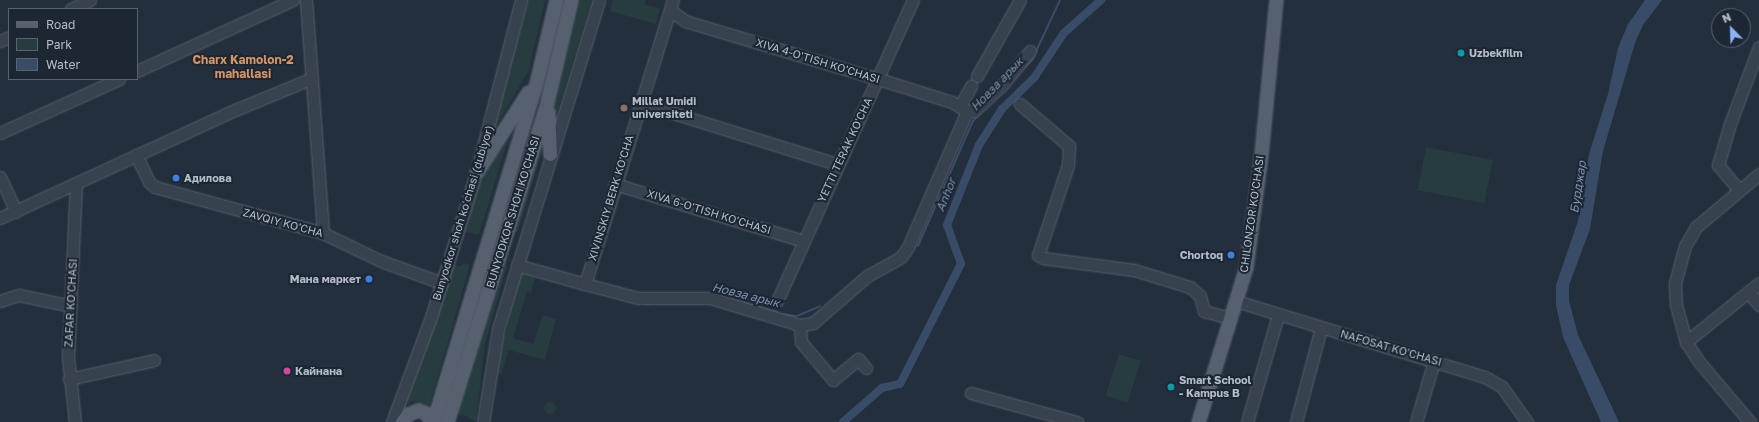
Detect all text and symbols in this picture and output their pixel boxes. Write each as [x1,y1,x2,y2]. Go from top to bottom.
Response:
legend [8,8,138,80]
north arrow [1711,8,1751,48]
text: N [1720,10,1733,25]
text: Road [46,17,75,32]
street label: XIVA 4-O'TISH KO'CHASI [754,36,882,86]
text: Park [46,37,72,52]
place label: Uzbekfilm [1469,46,1523,60]
marker: Uzbekfilm [1456,48,1466,58]
district label: Charx Kamolon-2 mahallasi [192,53,294,81]
water label: Новза арык [968,54,1026,114]
text: Water [46,57,80,72]
place label: Millat Umidi universiteti [632,95,696,121]
street label: YETTI TERAK KO'CHA [815,96,875,204]
marker: Millat Umidi universiteti [619,103,629,113]
street label: Bunyodkor shoh koʻchasi (dublyor) [430,124,496,302]
street label: BUNYODKOR SHOH KO'CHASI [484,134,542,290]
street label: XIVINSKIY BERK KO'CHA [586,134,636,262]
street label: CHILONZOR KO'CHASI [1237,155,1267,273]
water label: Бурджар [1567,160,1589,214]
place label: Адилова [184,171,232,185]
marker: Адилова [171,173,181,183]
water label: Anhor [933,176,959,214]
street label: XIVA 6-O'TISH KO'CHASI [645,187,773,237]
street label: ZAVQIY KO'CHA [241,206,325,240]
place label: Chortoq [1180,248,1223,262]
marker: Chortoq [1226,250,1236,260]
street label: ZAFAR KO'CHASI [62,258,80,348]
place label: Мана маркет [290,272,361,286]
marker: Мана маркет [364,274,374,284]
water label: Новза арык [711,280,781,310]
street label: NAFOSAT KO'CHASI [1339,327,1443,369]
place label: Кайнана [295,364,342,378]
marker: Кайнана [282,366,292,376]
place label: Smart School - Kampus B [1179,374,1251,400]
marker: Smart School - Kampus B [1166,382,1176,392]

